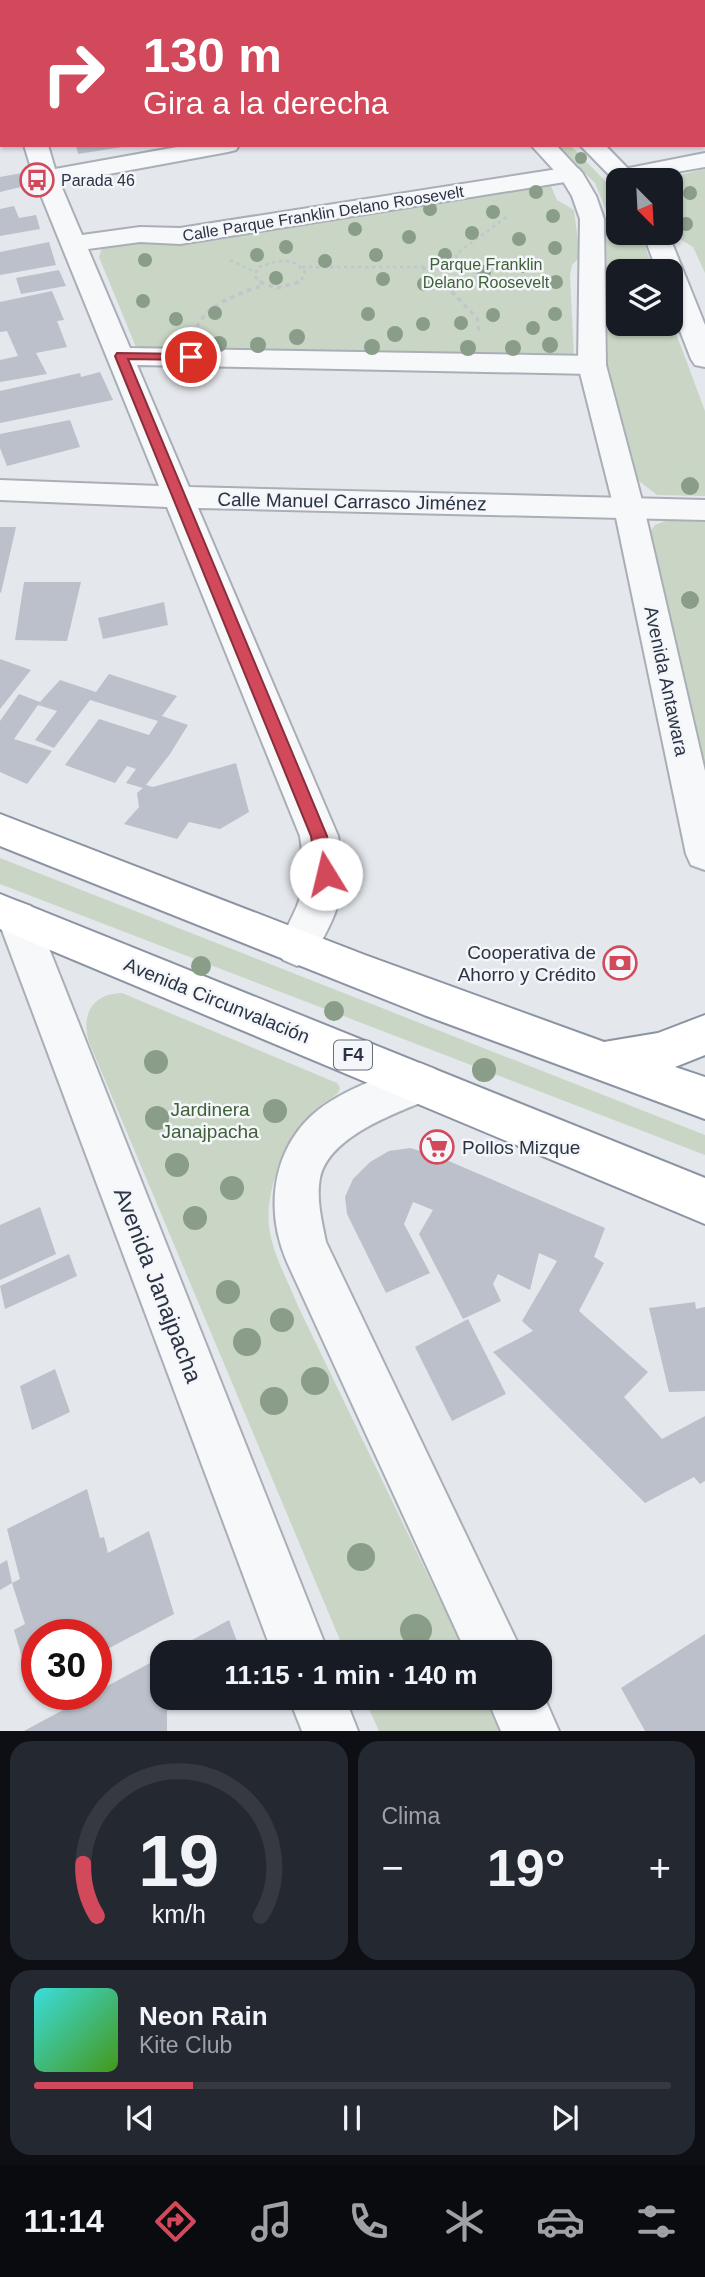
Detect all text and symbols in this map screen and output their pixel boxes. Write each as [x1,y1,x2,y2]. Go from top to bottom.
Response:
icon: right [28,28,119,119]
text: 130 m [143,28,282,82]
text: Gira a la derecha [143,85,388,121]
bus stop icon: Parada 46 [18,161,56,199]
north arrow [606,168,682,245]
map controls [606,168,683,336]
place label: Parada 46 [61,172,135,189]
street label: Calle Parque Franklin Delano Roosevelt [181,183,466,244]
park label: Parque Franklin Delano Roosevelt [423,256,550,291]
button: layers [606,259,683,336]
pin [161,327,221,387]
icon: arrive [172,338,210,376]
street label: Calle Manuel Carrasco Jiménez [217,489,487,514]
street label: Avenida Antawara [640,604,693,758]
position arrow [289,837,363,911]
place label: Cooperativa de Ahorro y Crédito [458,942,596,985]
bank icon: Cooperativa de Ahorro y Crédito [601,944,639,982]
street label: Avenida Circunvalación [121,954,313,1047]
road number: F4 [334,1040,372,1070]
park label: Jardinera Janajpacha [161,1099,259,1142]
supermarket icon: Pollos Mizque [418,1128,456,1166]
place label: Pollos Mizque [462,1137,580,1158]
street label: Avenida Janajpacha [109,1184,207,1386]
speed limit sign: 30 [21,1619,112,1710]
text: 11:15 · 1 min · 140 m [225,1660,477,1690]
text: Clima [382,1803,440,1829]
text: 19 [138,1821,219,1902]
text: 19° [487,1839,566,1897]
text: − [382,1847,404,1889]
text: + [649,1847,671,1889]
text: km/h [152,1900,206,1928]
text: Neon Rain [139,2001,268,2031]
text: Kite Club [139,2032,232,2058]
icon: previous [121,2099,159,2137]
icon: pause [333,2099,371,2137]
icon: next [546,2099,584,2137]
icon: directions [151,2197,200,2246]
icon: music [247,2197,296,2246]
icon: phone [344,2197,393,2246]
icon: climate [440,2197,489,2246]
icon: car [536,2197,585,2246]
icon: filters [632,2197,681,2246]
text: 11:14 [24,2203,104,2239]

